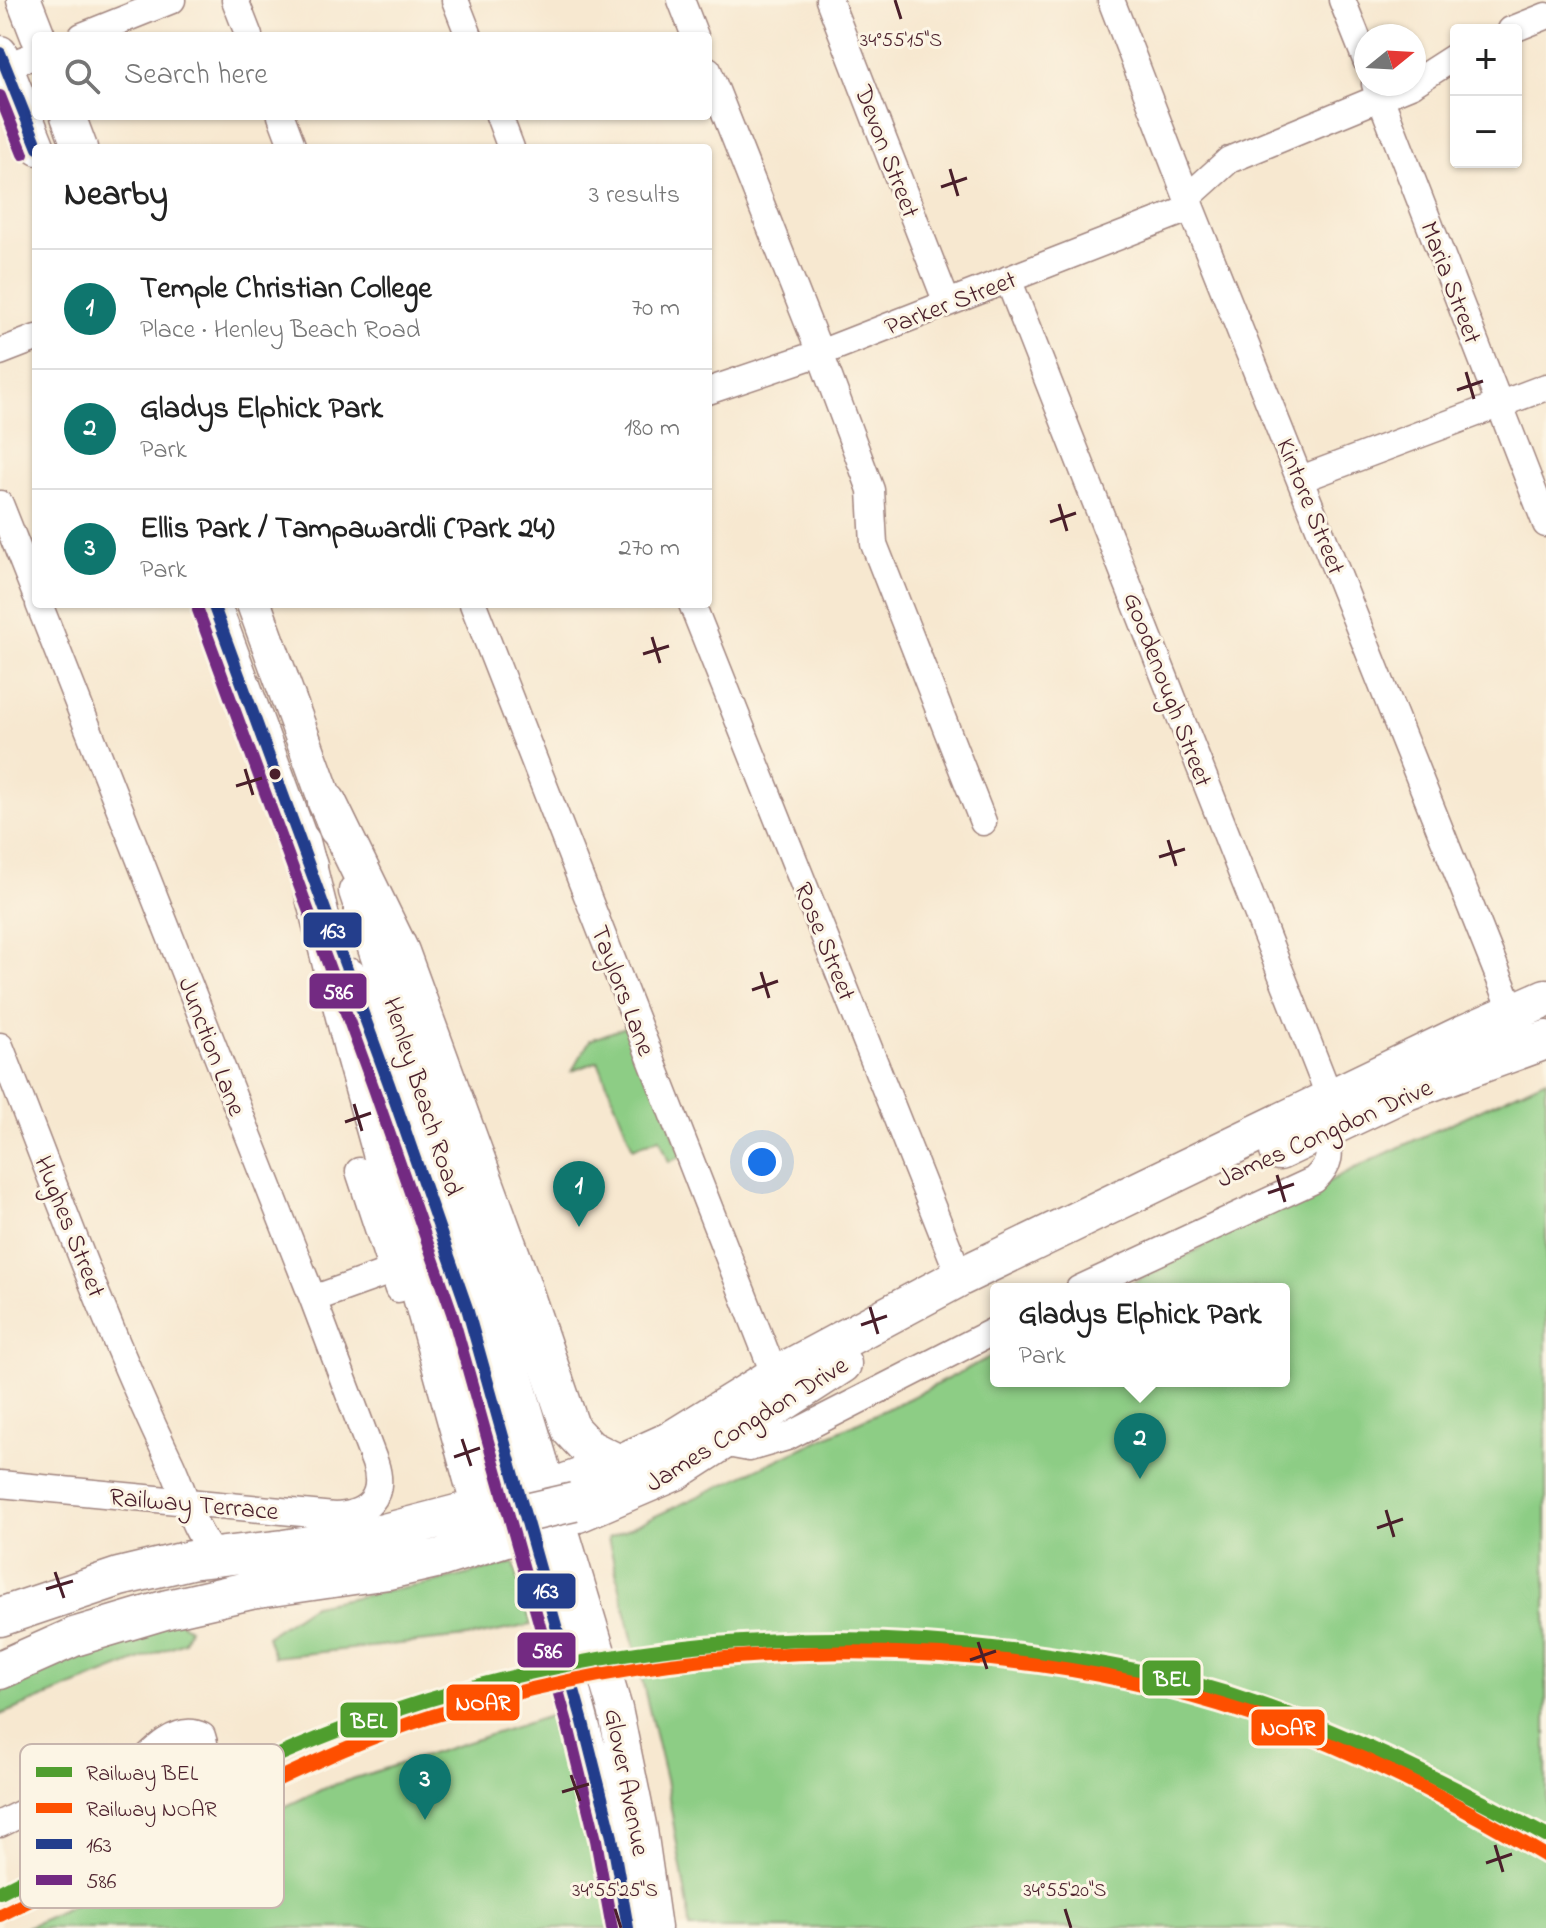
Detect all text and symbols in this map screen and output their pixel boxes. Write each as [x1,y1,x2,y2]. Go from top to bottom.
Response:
north arrow [1354,24,1426,96]
map controls [1450,24,1522,168]
button: + [1450,24,1522,96]
text: 34°55'15"S [860,27,942,56]
search box [32,32,712,120]
icon: search [60,54,104,98]
text: Search here [124,54,268,98]
street label: Devon Street [842,79,928,224]
button: − [1450,96,1522,168]
text: Nearby [64,171,168,221]
text: 3 results [589,177,680,215]
street label: Maria Street [1408,216,1490,350]
street label: Parker Street [880,262,1023,347]
text: Temple Christian College [140,268,432,312]
text: 1 [86,290,94,328]
text: 70 m [631,290,680,328]
text: Place · Henley Beach Road [140,312,420,350]
text: Gladys Elphick Park [140,388,383,432]
text: 2 [84,410,96,448]
text: 180 m [624,410,680,448]
text: Park [140,432,187,470]
street label: Kintore Street [1265,433,1354,581]
text: Ellis Park / Tampawardli (Park 24) [140,508,555,552]
text: 3 [85,530,95,568]
text: 270 m [618,530,680,568]
text: Park [140,552,187,590]
street label: Goodenough Street [1112,587,1221,793]
unlabelled marker [267,766,283,782]
street label: Rose Street [782,877,864,1007]
line badge: 163 [302,911,363,949]
text: 163 [320,917,346,949]
street label: Taylors Lane [579,920,664,1062]
street label: Junction Lane [166,972,254,1122]
line badge: 586 [308,972,368,1010]
text: 586 [323,978,354,1010]
street label: Henley Beach Road [371,993,471,1201]
street label: James Congdon Drive [1211,1070,1439,1199]
your location [742,1142,782,1182]
street label: Hughes Street [23,1151,114,1304]
pin: 1 [553,1161,605,1227]
popup [990,1283,1290,1387]
text: Gladys Elphick Park [1019,1294,1261,1338]
text: Park [1019,1338,1066,1376]
street label: James Congdon Drive [639,1348,856,1503]
pin: 2 [1114,1413,1166,1479]
street label: Railway Terrace [108,1480,280,1532]
line badge: 163 [516,1572,577,1610]
text: 163 [533,1577,559,1609]
line badge: 586 [516,1631,577,1669]
text: 586 [532,1637,563,1669]
line badge: BEL [1141,1659,1202,1697]
text: BEL [1153,1665,1191,1697]
line badge: NOAR [445,1683,521,1722]
text: NOAR [455,1689,511,1721]
line badge: BEL [339,1701,399,1739]
street label: Glover Avenue [592,1706,658,1860]
text: BEL [350,1707,388,1739]
line badge: NOAR [1250,1708,1326,1747]
text: NOAR [1260,1714,1316,1746]
legend [20,1744,284,1908]
pin: 3 [399,1754,451,1820]
text: Railway BEL [86,1759,199,1792]
text: Railway NOAR [86,1795,218,1828]
text: 163 [86,1831,112,1863]
text: 586 [86,1867,117,1899]
text: 34°55'25"S [572,1877,658,1906]
text: 34°55'20"S [1024,1877,1107,1906]

